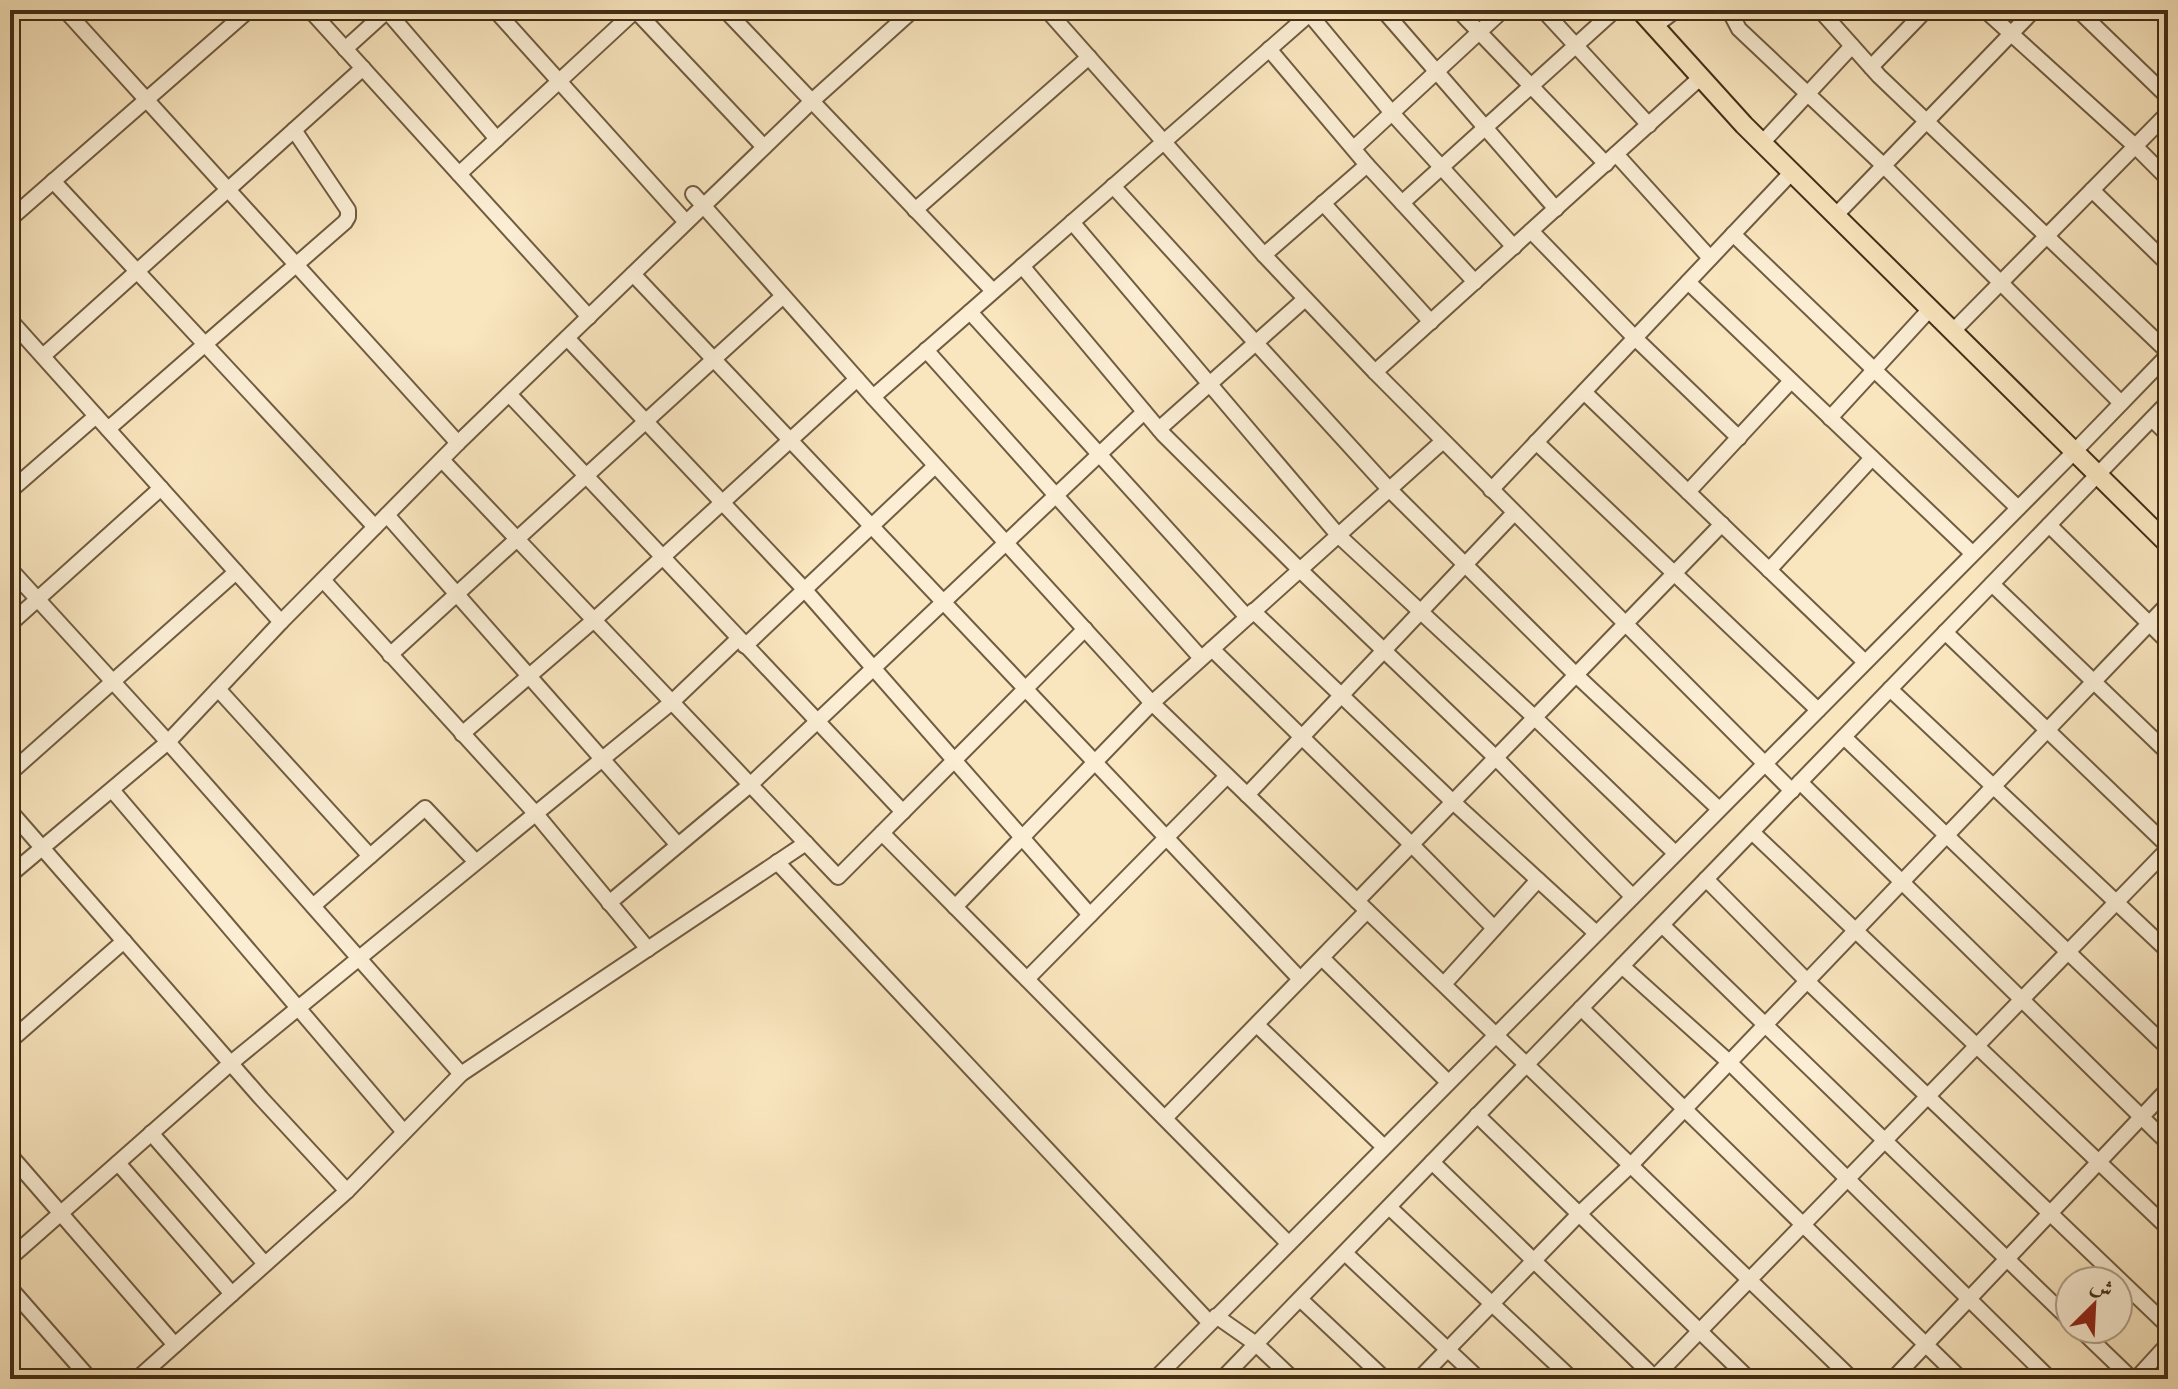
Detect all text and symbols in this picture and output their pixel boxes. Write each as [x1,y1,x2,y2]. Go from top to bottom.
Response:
north arrow [2054,1265,2134,1345]
text: ش [2086,1270,2117,1305]

